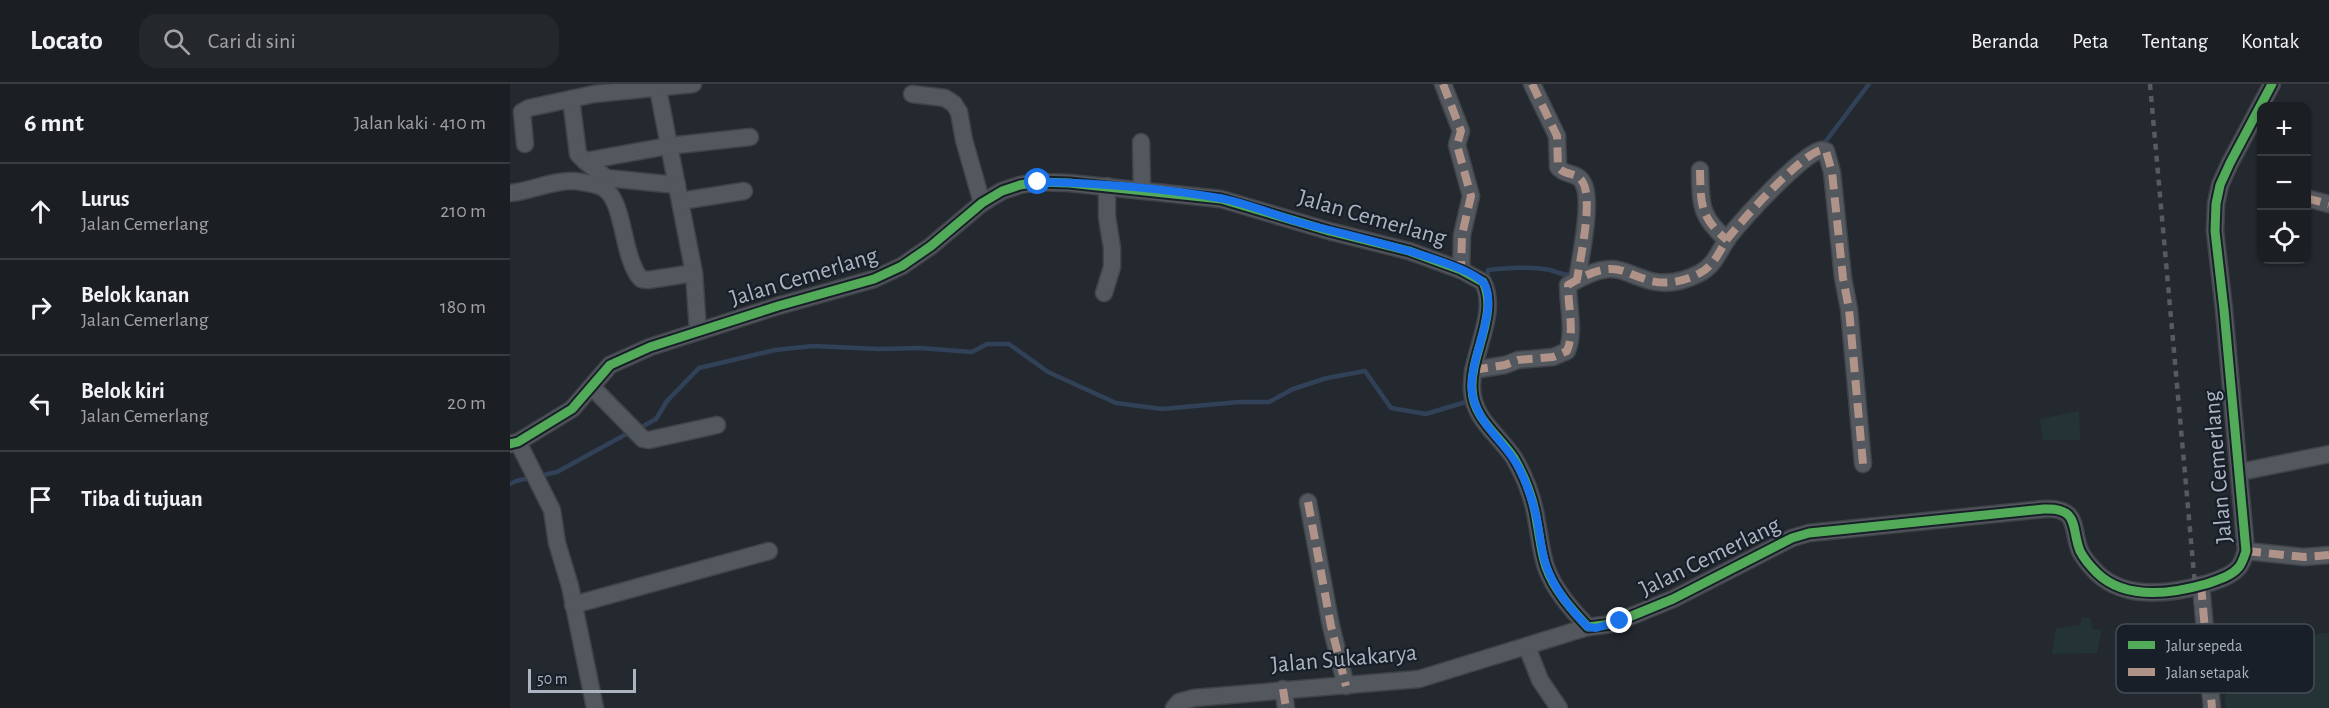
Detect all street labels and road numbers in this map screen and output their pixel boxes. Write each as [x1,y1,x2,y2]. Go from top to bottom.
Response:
street label: Jalan Cemerlang [1295,185,1449,251]
street label: Jalan Cemerlang [727,243,881,311]
street label: Jalan Cemerlang [2199,389,2237,544]
street label: Jalan Cemerlang [1636,513,1784,601]
street label: Jalan Sukakarya [1270,641,1418,677]

